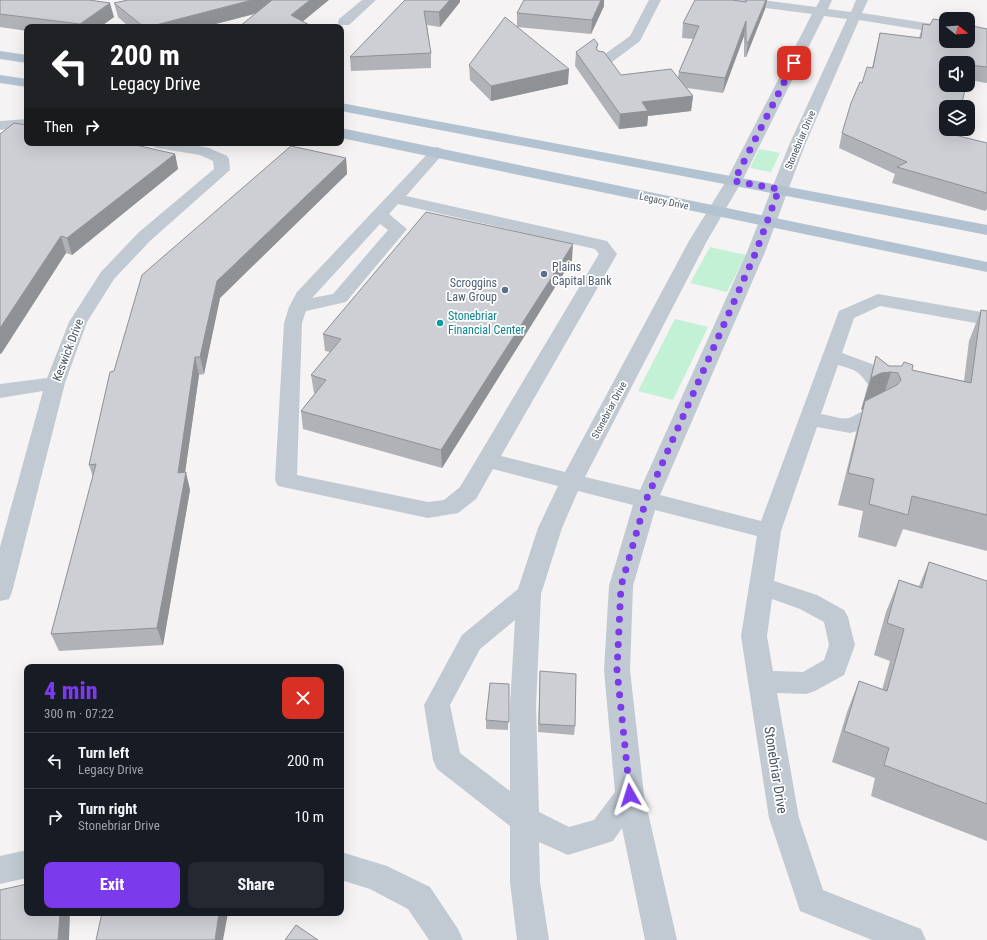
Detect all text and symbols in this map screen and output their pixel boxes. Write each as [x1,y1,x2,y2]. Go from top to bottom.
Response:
north arrow [939,12,975,48]
map controls [939,12,975,136]
text: 200 m [110,39,180,72]
icon: left [44,40,96,92]
pin [777,46,811,80]
icon: arrive [783,52,805,74]
button: sound [939,56,975,92]
text: Legacy Drive [110,73,200,94]
button: layers [939,100,975,136]
street label: Stonebriar Drive [783,109,817,171]
icon: right [81,116,103,138]
text: Then [44,118,73,136]
street label: Legacy Drive [638,190,690,212]
place label: Plains Capital Bank [552,260,612,288]
marker: Plains Capital Bank [539,269,549,279]
place label: Scroggins Law Group [447,276,497,304]
marker: Scroggins Law Group [500,285,510,295]
place label: Stonebriar Financial Center [448,309,525,337]
street label: Keswick Drive [50,316,86,383]
marker: Stonebriar Financial Center [435,318,445,328]
street label: Stonebriar Drive [589,379,629,440]
text: 4 min [44,677,98,705]
button: close [282,677,324,719]
text: 300 m · 07:22 [44,706,114,721]
street label: Stonebriar Drive [761,725,791,815]
text: Turn left [78,744,129,762]
icon: left [44,750,66,772]
text: 200 m [287,752,324,770]
text: Legacy Drive [78,762,143,777]
position arrow [609,774,651,816]
text: Turn right [78,800,137,818]
icon: right [44,806,66,828]
text: 10 m [294,808,324,826]
text: Stonebriar Drive [78,818,160,833]
button: Exit [44,862,180,908]
button: Share [188,862,324,908]

